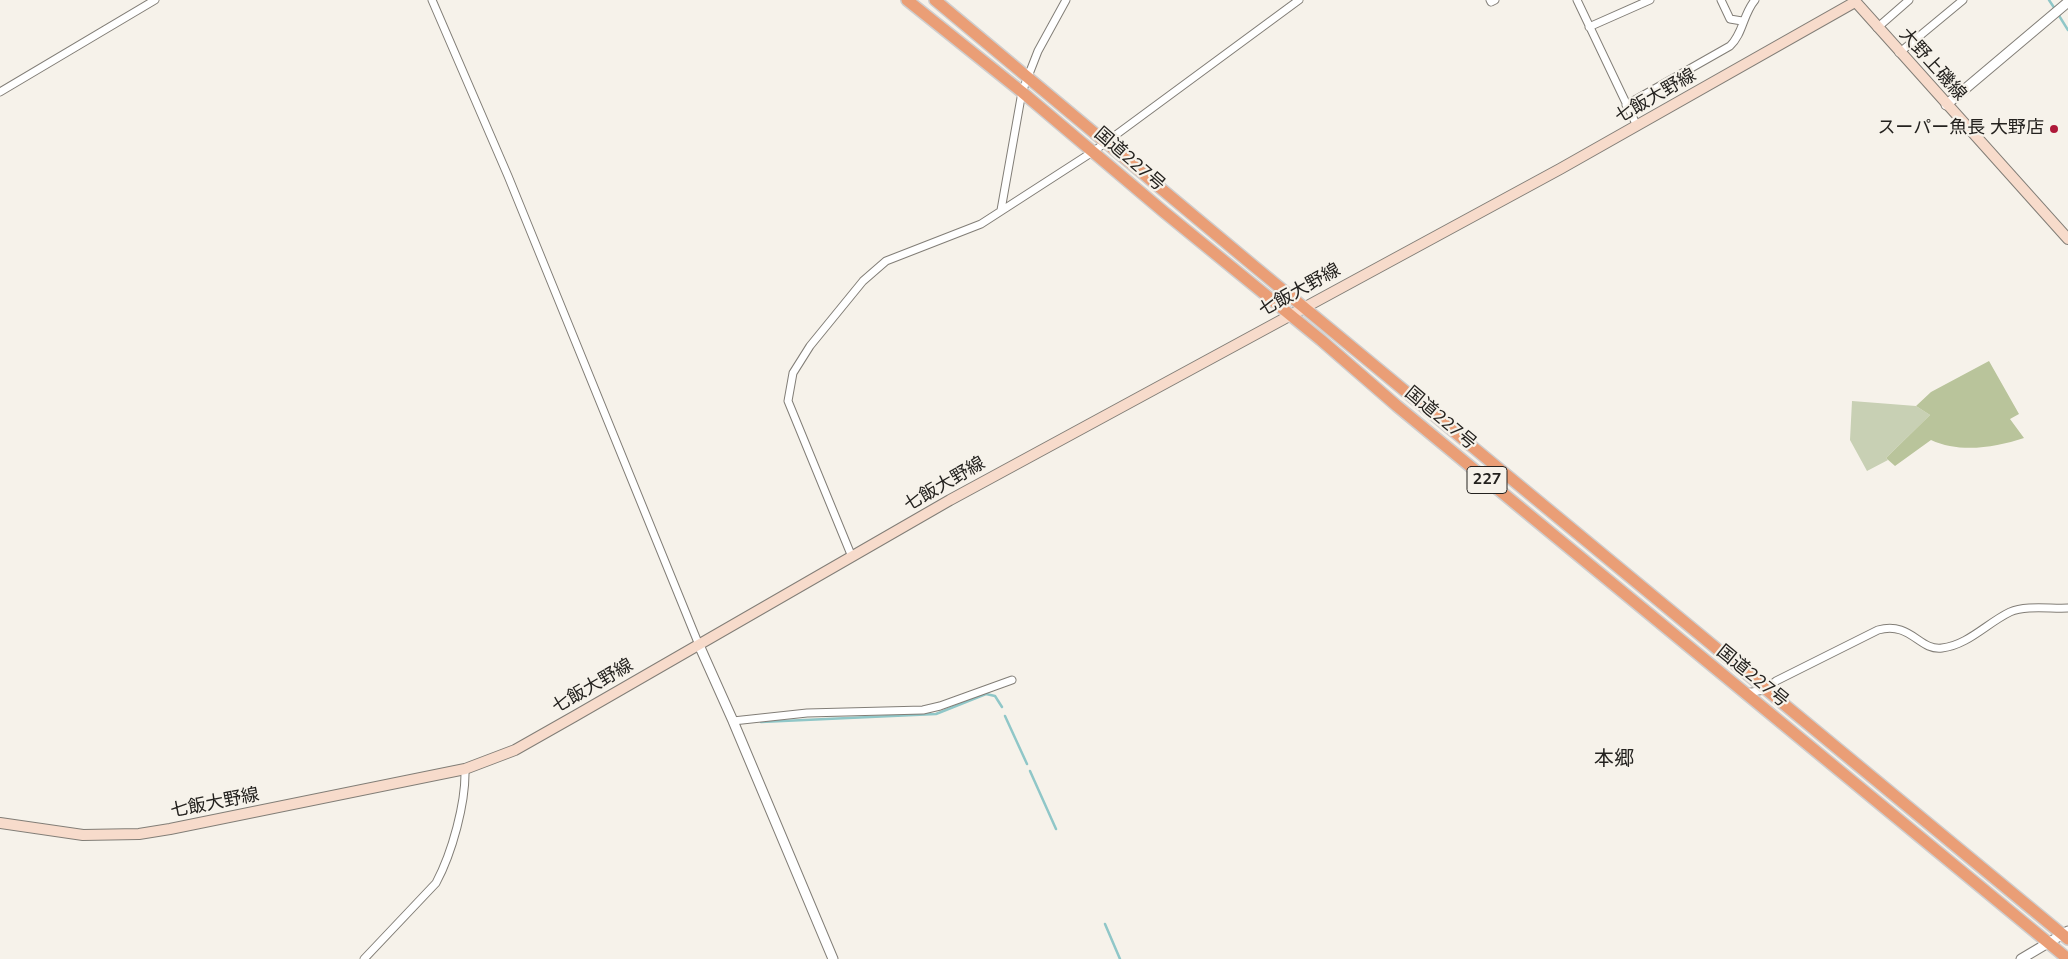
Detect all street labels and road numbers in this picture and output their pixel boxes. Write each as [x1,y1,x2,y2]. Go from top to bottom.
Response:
street label: 大野上磯線 [1894,24,1970,106]
street label: 七飯大野線 [1612,65,1700,129]
street label: 国道227号 [1089,124,1169,196]
street label: 七飯大野線 [1255,260,1345,322]
street label: 国道227号 [1400,383,1480,455]
street label: 七飯大野線 [901,453,989,517]
road number: 227 [1467,466,1507,494]
street label: 国道227号 [1712,641,1792,713]
street label: 七飯大野線 [549,655,637,719]
street label: 七飯大野線 [169,785,261,823]

